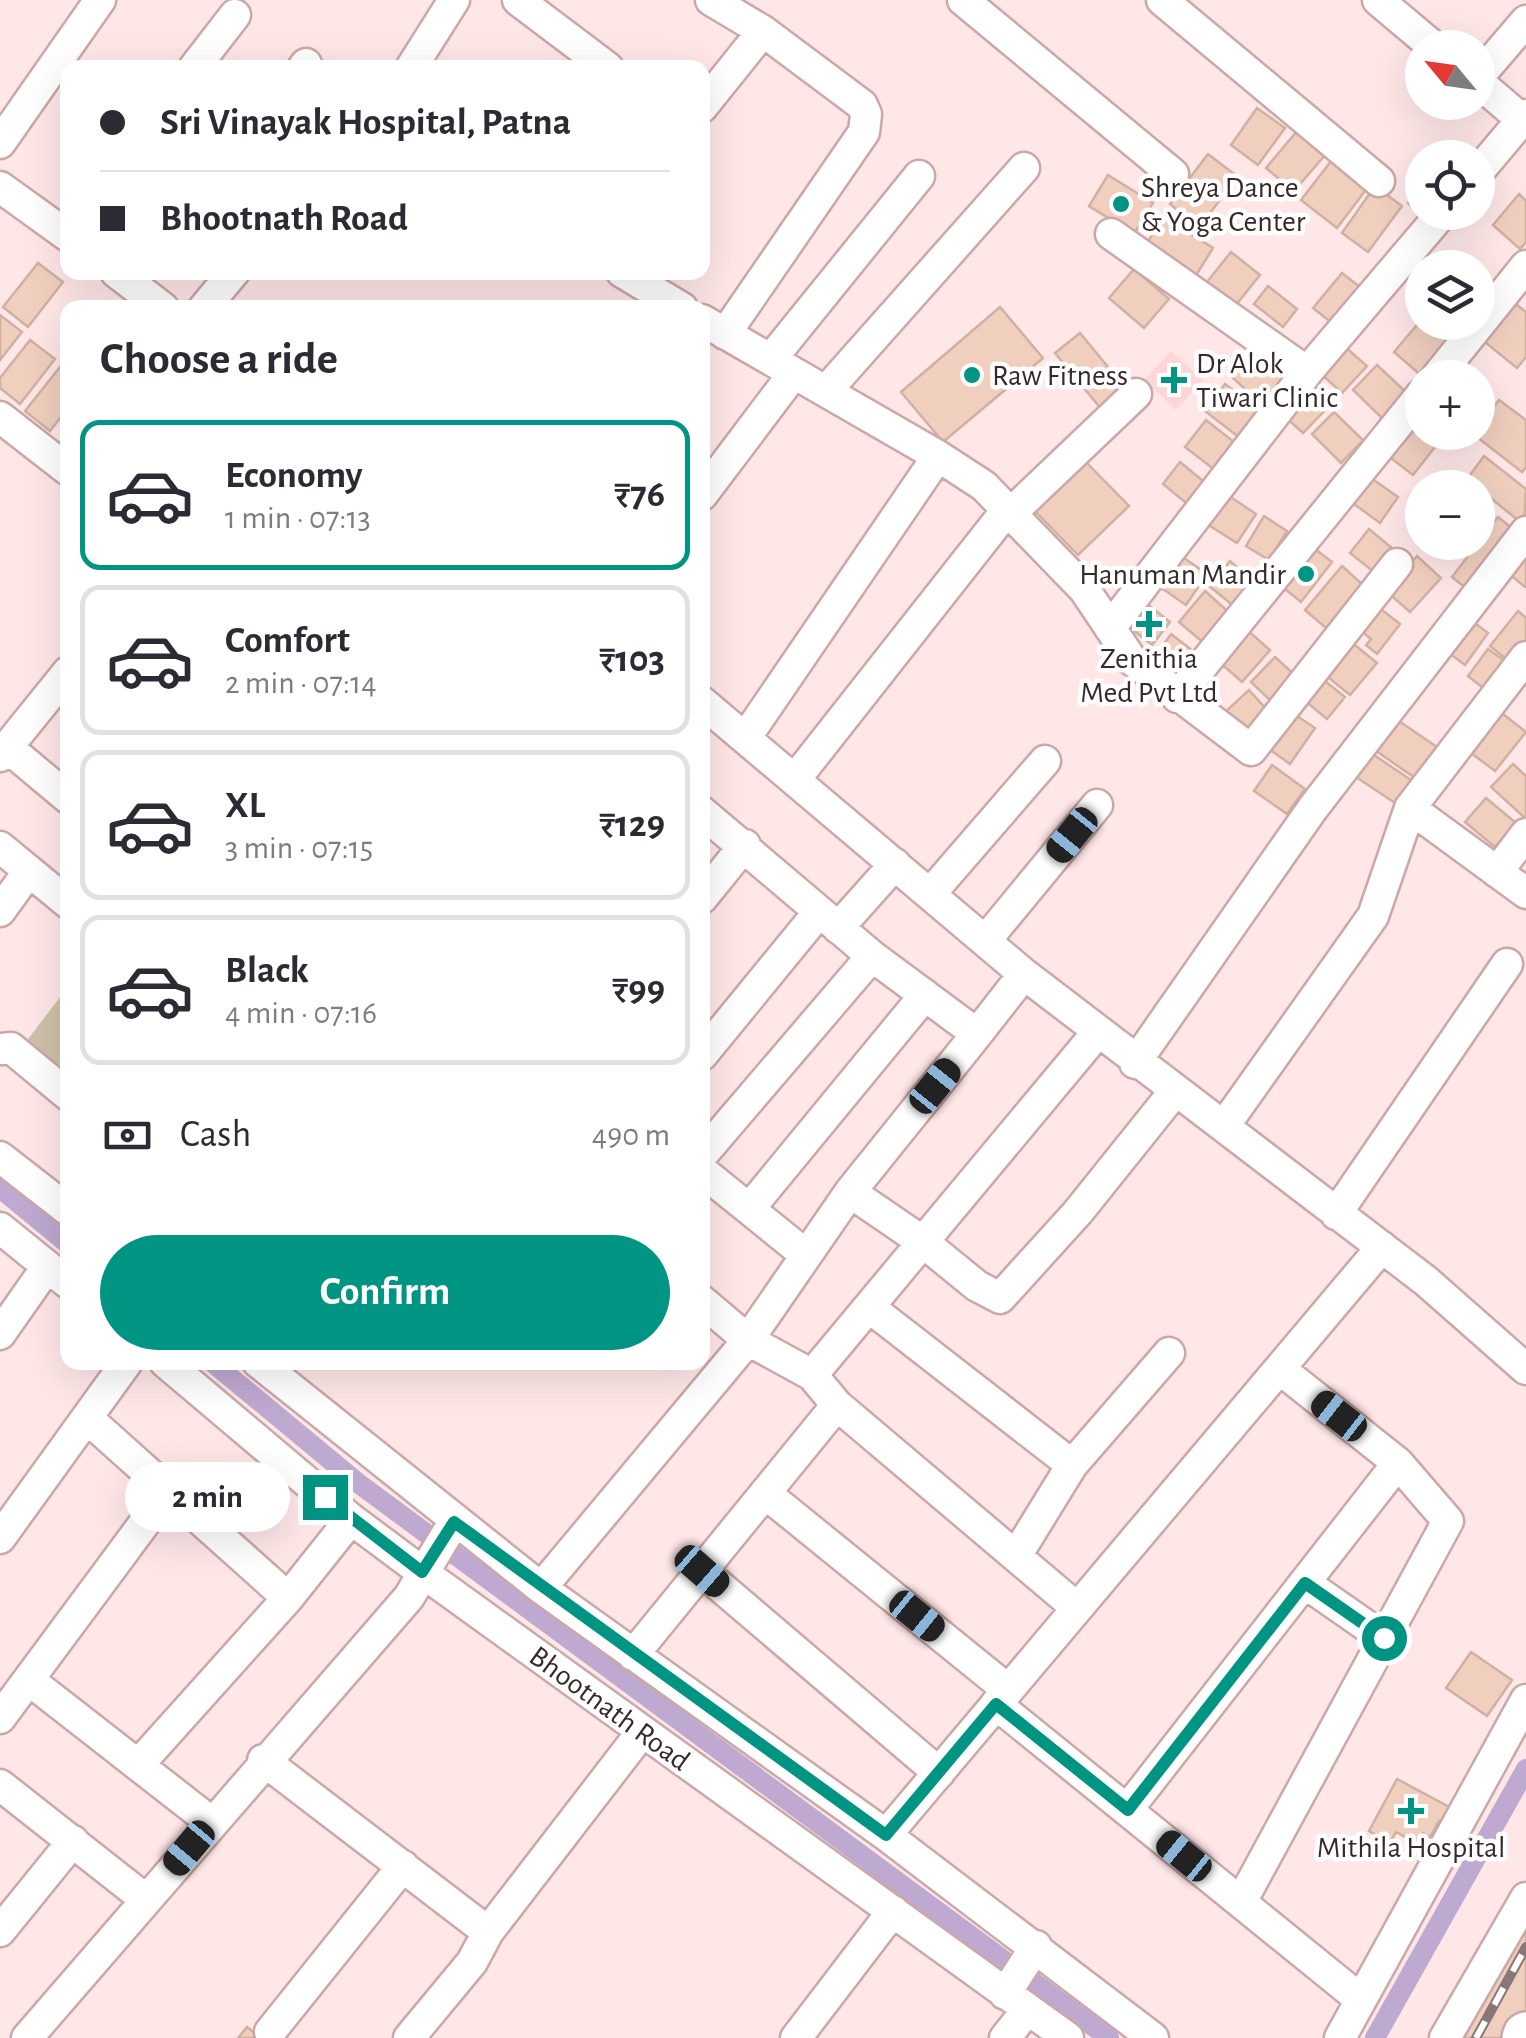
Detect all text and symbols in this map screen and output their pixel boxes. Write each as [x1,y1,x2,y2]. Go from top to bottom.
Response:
north arrow [1405,30,1495,120]
map controls [1405,30,1495,560]
text: Sri Vinayak Hospital, Patna [160,104,571,142]
button: locate [1405,140,1495,230]
place label: Shreya Dance & Yoga Center [1141,173,1306,237]
marker: Shreya Dance & Yoga Center [1110,193,1132,215]
text: Bhootnath Road [160,200,408,238]
button: layers [1405,250,1495,340]
text: Choose a ride [100,337,338,382]
place label: Dr Alok Tiwari Clinic [1196,349,1338,413]
button: + [1405,360,1495,450]
place label: Raw Fitness [992,361,1128,391]
marker: Raw Fitness [961,364,983,386]
marker: Dr Alok Tiwari Clinic [1161,367,1187,393]
icon: car [105,450,195,540]
text: Economy [225,457,363,495]
button: − [1405,470,1495,560]
text: ₹76 [614,476,665,514]
text: 1 min · 07:13 [225,502,371,534]
place label: Hanuman Mandir [1079,560,1286,590]
marker: Hanuman Mandir [1295,563,1317,585]
marker: Zenithia Med Pvt Ltd [1138,613,1160,635]
icon: car [105,615,195,705]
text: Comfort [225,622,350,660]
text: ₹103 [599,641,665,679]
place label: Zenithia Med Pvt Ltd [1080,644,1218,708]
text: 2 min · 07:14 [225,667,377,699]
icon: car [105,780,195,870]
text: XL [225,787,265,825]
car [1041,802,1103,868]
text: ₹129 [599,806,665,844]
text: 3 min · 07:15 [225,832,373,864]
icon: car [105,945,195,1035]
text: Black [225,952,309,990]
text: ₹99 [612,971,665,1009]
text: 4 min · 07:16 [225,997,377,1029]
car [904,1053,966,1119]
icon: cash [100,1108,155,1163]
text: Cash [180,1116,251,1154]
text: 490 m [592,1119,670,1151]
button: Confirm [100,1235,670,1350]
car [1306,1386,1372,1446]
callout: 2 min [125,1462,290,1532]
route end [303,1475,348,1520]
text: 2 min [172,1481,243,1513]
car [670,1540,734,1602]
car [884,1585,950,1647]
route start [1362,1616,1407,1661]
street label: Bhootnath Road [524,1641,695,1777]
marker: Mithila Hospital [1398,1798,1424,1824]
car [158,1815,220,1881]
car [1151,1825,1217,1887]
place label: Mithila Hospital [1317,1833,1505,1863]

